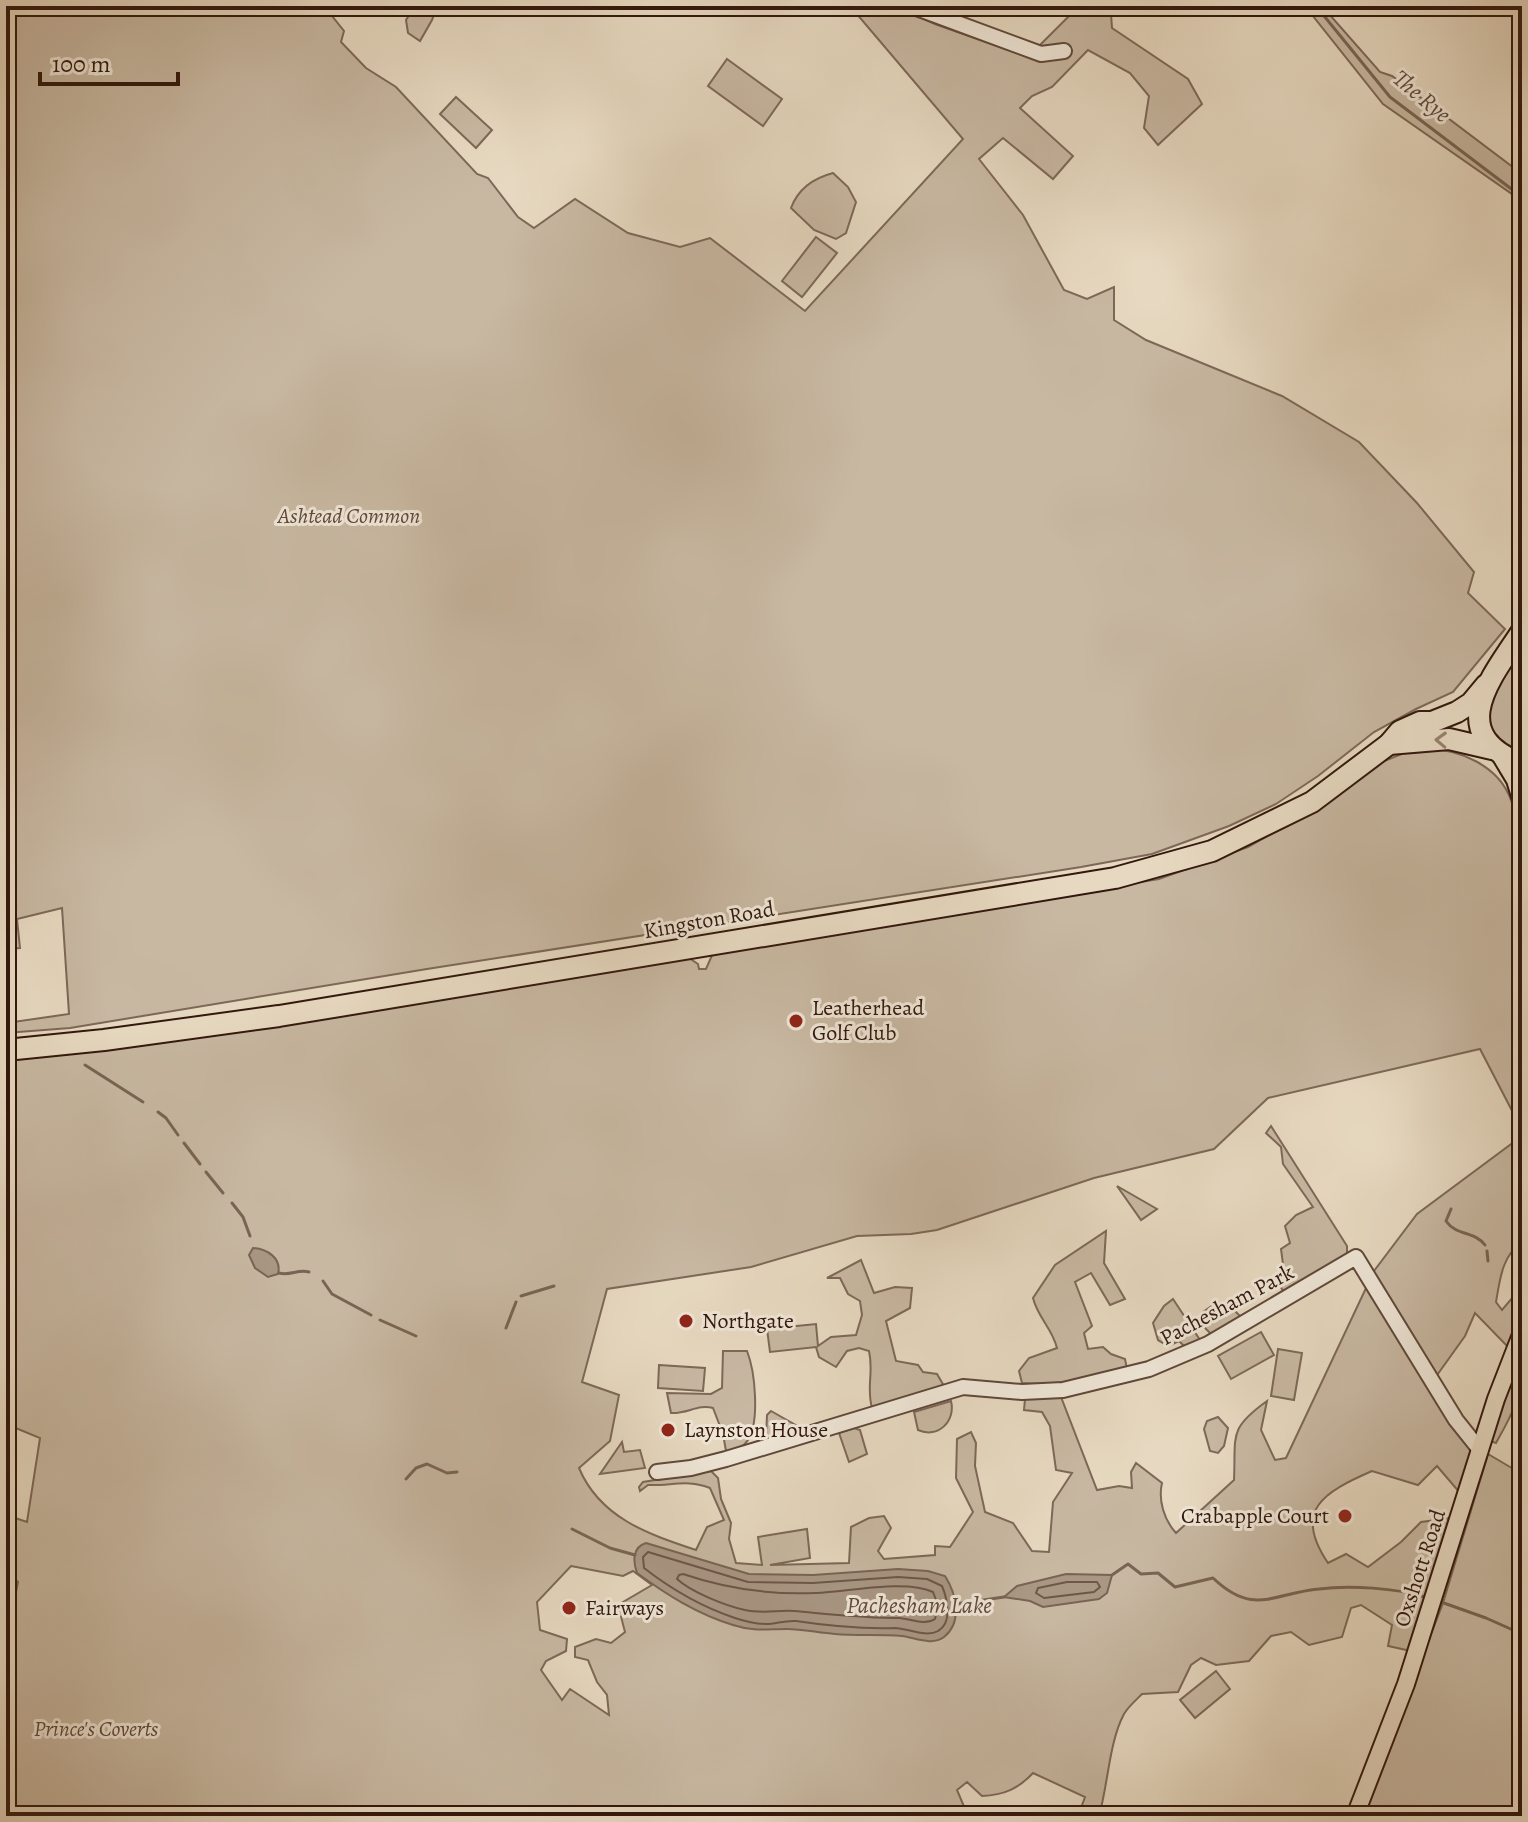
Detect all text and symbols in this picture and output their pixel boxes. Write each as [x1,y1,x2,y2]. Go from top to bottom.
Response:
scale bar [40,36,178,86]
text: 100 m [52,48,111,80]
water label: The Rye [1386,62,1458,130]
park label: Ashtead Common [277,501,420,531]
one-way arrow [1434,731,1447,748]
street label: Kingston Road [641,894,777,946]
place label: Leatherhead Golf Club [812,993,924,1048]
marker: Leatherhead Golf Club [787,1012,805,1030]
street label: Pachesham Park [1155,1257,1299,1353]
place label: Northgate [702,1306,794,1336]
marker: Northgate [677,1312,695,1330]
place label: Laynston House [684,1415,828,1445]
marker: Laynston House [659,1421,677,1439]
place label: Crabapple Court [1181,1501,1329,1531]
street label: Oxshott Road [1387,1505,1453,1631]
marker: Crabapple Court [1336,1507,1354,1525]
water label: Pachesham Lake [846,1589,992,1621]
place label: Fairways [585,1593,664,1623]
marker: Fairways [560,1599,578,1617]
park label: Prince's Coverts [34,1714,159,1744]

